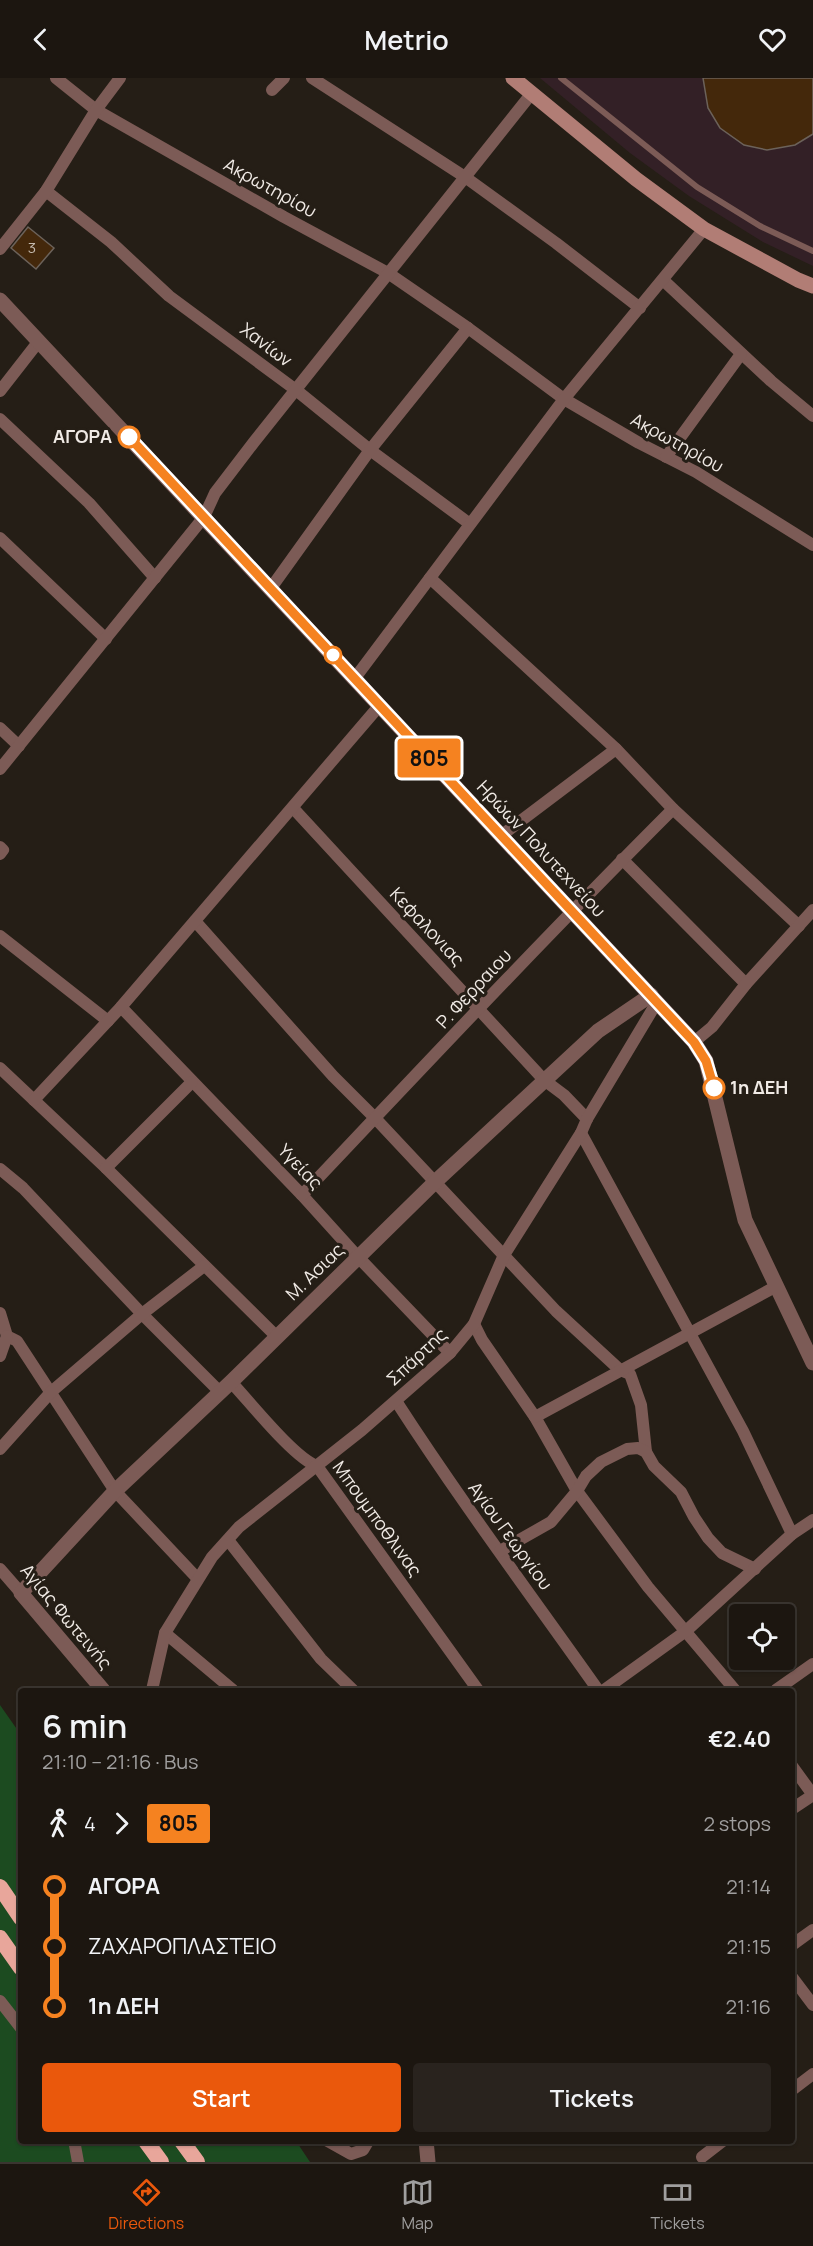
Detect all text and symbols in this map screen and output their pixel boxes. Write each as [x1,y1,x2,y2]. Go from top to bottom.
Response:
text: Metrio [364,21,449,58]
icon: back [24,23,57,56]
icon: heart [756,23,789,56]
street label: Ακρωτηρίου [220,152,321,222]
house number: 3 [28,237,36,258]
street label: Χανίων [236,317,297,372]
street label: Ακρωτηρίου [627,407,728,477]
place label: ΑΓΟΡΑ [53,424,112,448]
marker: ΑΓΟΡΑ [118,426,140,448]
unlabelled marker [324,646,342,664]
line badge: 805 [394,738,464,778]
text: 805 [410,744,449,772]
street label: Ηρώων Πολυτεχνείου [472,775,611,922]
street label: Κεφαλονιας [385,882,470,971]
street label: Ρ. Φερραιου [430,943,516,1033]
place label: 1η ΔΕΗ [730,1075,788,1099]
marker: 1η ΔΕΗ [703,1077,725,1099]
street label: Υγείας [273,1138,328,1194]
street label: Μ. Ασιας [280,1237,349,1305]
street label: Σπάρτης [381,1322,452,1390]
street label: Μπουμποθλινας [328,1456,428,1581]
street label: Αγίου Γεωργίου [463,1477,558,1594]
street label: Αγίας Φωτεινής [16,1559,118,1674]
map controls [729,1604,795,1670]
button: locate [729,1604,795,1670]
text: 6 min [42,1703,127,1748]
text: €2.40 [708,1724,771,1754]
text: 21:10 – 21:16 · Bus [42,1748,199,1775]
icon: walk [42,1807,75,1840]
icon: forward [105,1807,138,1840]
text: 805 [159,1809,198,1837]
text: 4 [84,1810,96,1837]
text: 2 stops [703,1810,771,1837]
text: ΑΓΟΡΑ [88,1871,160,1901]
text: 21:14 [726,1873,771,1900]
text: ΖΑΧΑΡΟΠΛΑΣΤΕΙΟ [88,1931,276,1961]
text: 21:15 [726,1933,771,1960]
text: 1η ΔΕΗ [88,1991,159,2021]
text: 21:16 [726,1993,771,2020]
button: Start [42,2063,401,2132]
button: Tickets [413,2063,771,2132]
tab: Directions [108,2176,184,2234]
tab: Map [401,2176,434,2234]
tab: Tickets [651,2176,705,2234]

